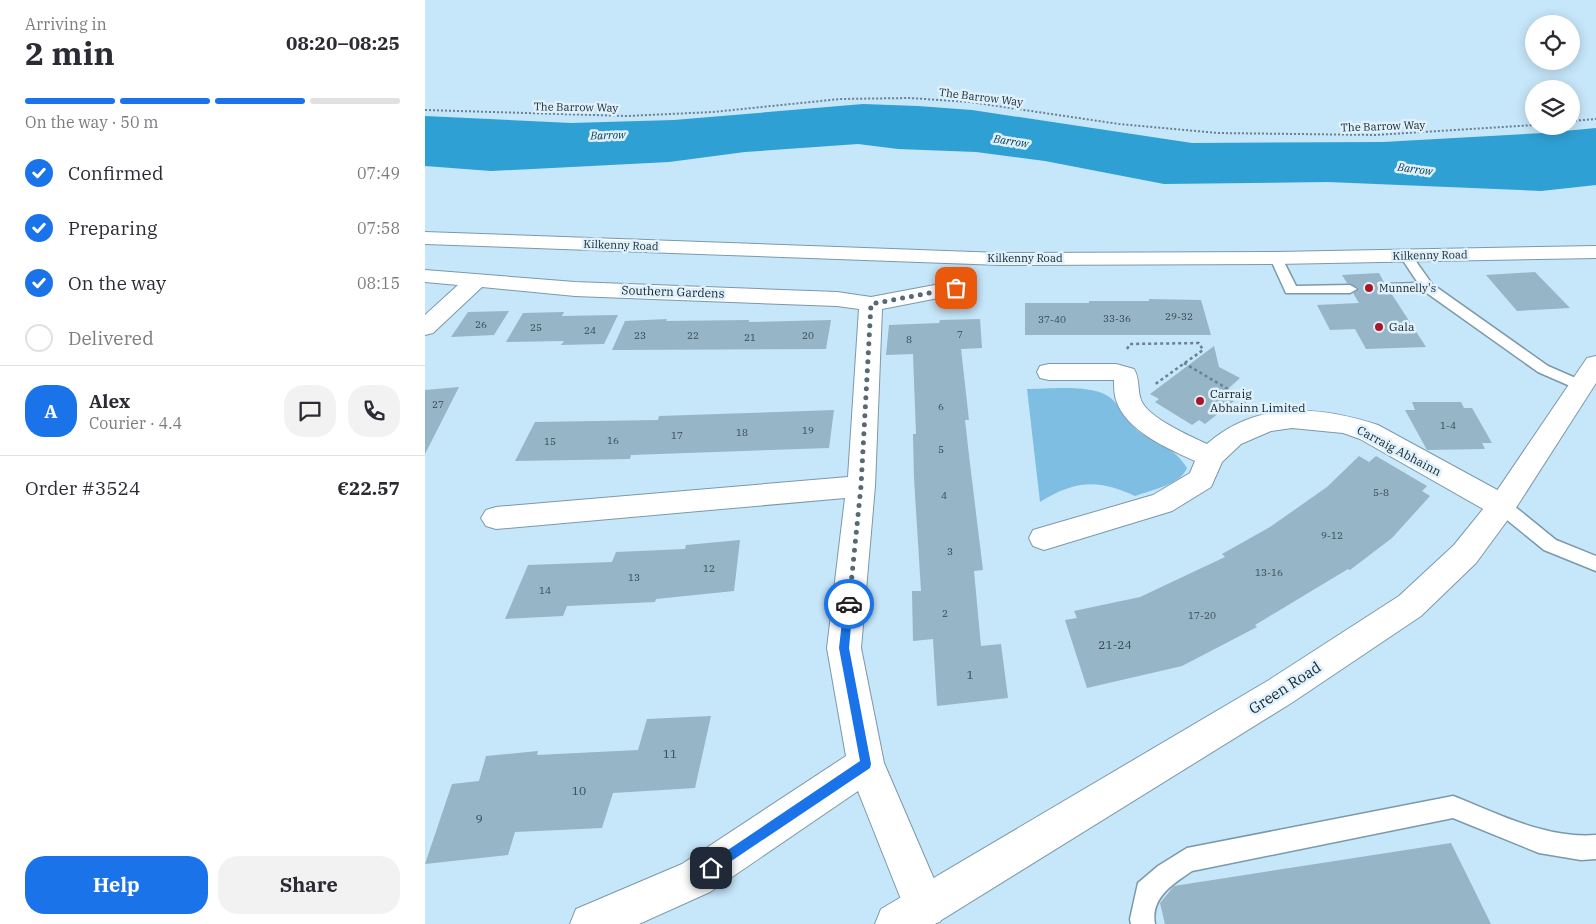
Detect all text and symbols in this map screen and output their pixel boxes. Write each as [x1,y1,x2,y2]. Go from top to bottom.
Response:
text: Arriving in [25,14,107,34]
map controls [1525,15,1580,135]
button: locate [1525,15,1580,70]
text: 08:20–08:25 [286,31,400,55]
text: 2 min [25,32,115,74]
button: layers [1525,80,1580,135]
street label: The Barrow Way [938,85,1024,109]
street label: The Barrow Way [534,99,619,115]
text: On the way · 50 m [25,112,159,132]
street label: The Barrow Way [1340,118,1426,134]
water label: Barrow [589,127,627,143]
water label: Barrow [991,131,1031,151]
icon: check [25,159,53,187]
water label: Barrow [1396,159,1435,179]
text: Confirmed [68,161,163,185]
text: 07:49 [357,163,400,183]
icon: check [25,214,53,242]
text: Preparing [68,216,157,240]
text: 07:58 [357,218,400,238]
street label: Kilkenny Road [583,237,659,253]
street label: Kilkenny Road [1392,247,1468,263]
street label: Kilkenny Road [987,251,1063,265]
pin [935,267,977,309]
icon: check [25,269,53,297]
text: On the way [68,271,166,295]
text: 08:15 [357,273,400,293]
icon: bag [942,274,970,302]
place label: Munnelly's [1379,281,1436,295]
street label: Southern Gardens [621,282,725,301]
marker: Munnelly's [1363,282,1375,294]
house number: 29-32 [1165,310,1193,323]
house number: 33-36 [1103,312,1131,325]
house number: 37-40 [1038,313,1066,326]
house number: 26 [475,318,487,331]
place label: Gala [1389,319,1415,334]
house number: 25 [530,321,542,334]
marker: Gala [1373,321,1385,333]
house number: 24 [584,324,596,337]
text: Delivered [68,326,154,350]
house number: 7 [957,328,963,341]
house number: 23 [634,329,646,342]
house number: 22 [687,329,699,342]
house number: 20 [802,329,814,342]
house number: 21 [744,331,756,344]
house number: 8 [906,333,912,346]
button: chat [284,385,336,437]
button: phone [348,385,400,437]
place label: Carraig Abhainn Limited [1210,386,1306,415]
text: Alex [89,389,130,413]
marker: Carraig Abhainn Limited [1194,395,1206,407]
house number: 27 [432,398,444,411]
text: A [44,399,58,423]
house number: 6 [938,400,944,413]
text: Courier · 4.4 [89,413,182,433]
house number: 1-4 [1440,419,1456,432]
street label: Carraig Abhainn [1355,422,1444,479]
house number: 19 [802,424,814,437]
house number: 18 [736,426,748,439]
house number: 17 [671,429,683,442]
house number: 16 [607,434,619,447]
house number: 15 [544,435,556,448]
house number: 5 [938,443,944,456]
text: Order #3524 [25,476,140,500]
text: €22.57 [337,476,400,500]
house number: 5-8 [1373,486,1389,499]
house number: 4 [941,489,947,502]
house number: 9-12 [1321,529,1343,542]
house number: 3 [947,545,953,558]
house number: 12 [703,562,715,575]
house number: 13-16 [1255,566,1283,579]
house number: 13 [628,571,640,584]
courier [824,579,874,629]
house number: 14 [539,584,551,597]
icon: car [835,590,863,618]
house number: 2 [942,607,948,620]
house number: 17-20 [1188,609,1216,622]
house number: 21-24 [1098,637,1132,652]
street label: Green Road [1245,657,1324,718]
house number: 1 [966,667,974,682]
house number: 11 [663,746,677,761]
house number: 10 [572,783,586,798]
house number: 9 [475,811,483,826]
pin [690,847,732,889]
icon: home [697,854,725,882]
button: Help [25,856,208,914]
button: Share [218,856,400,914]

